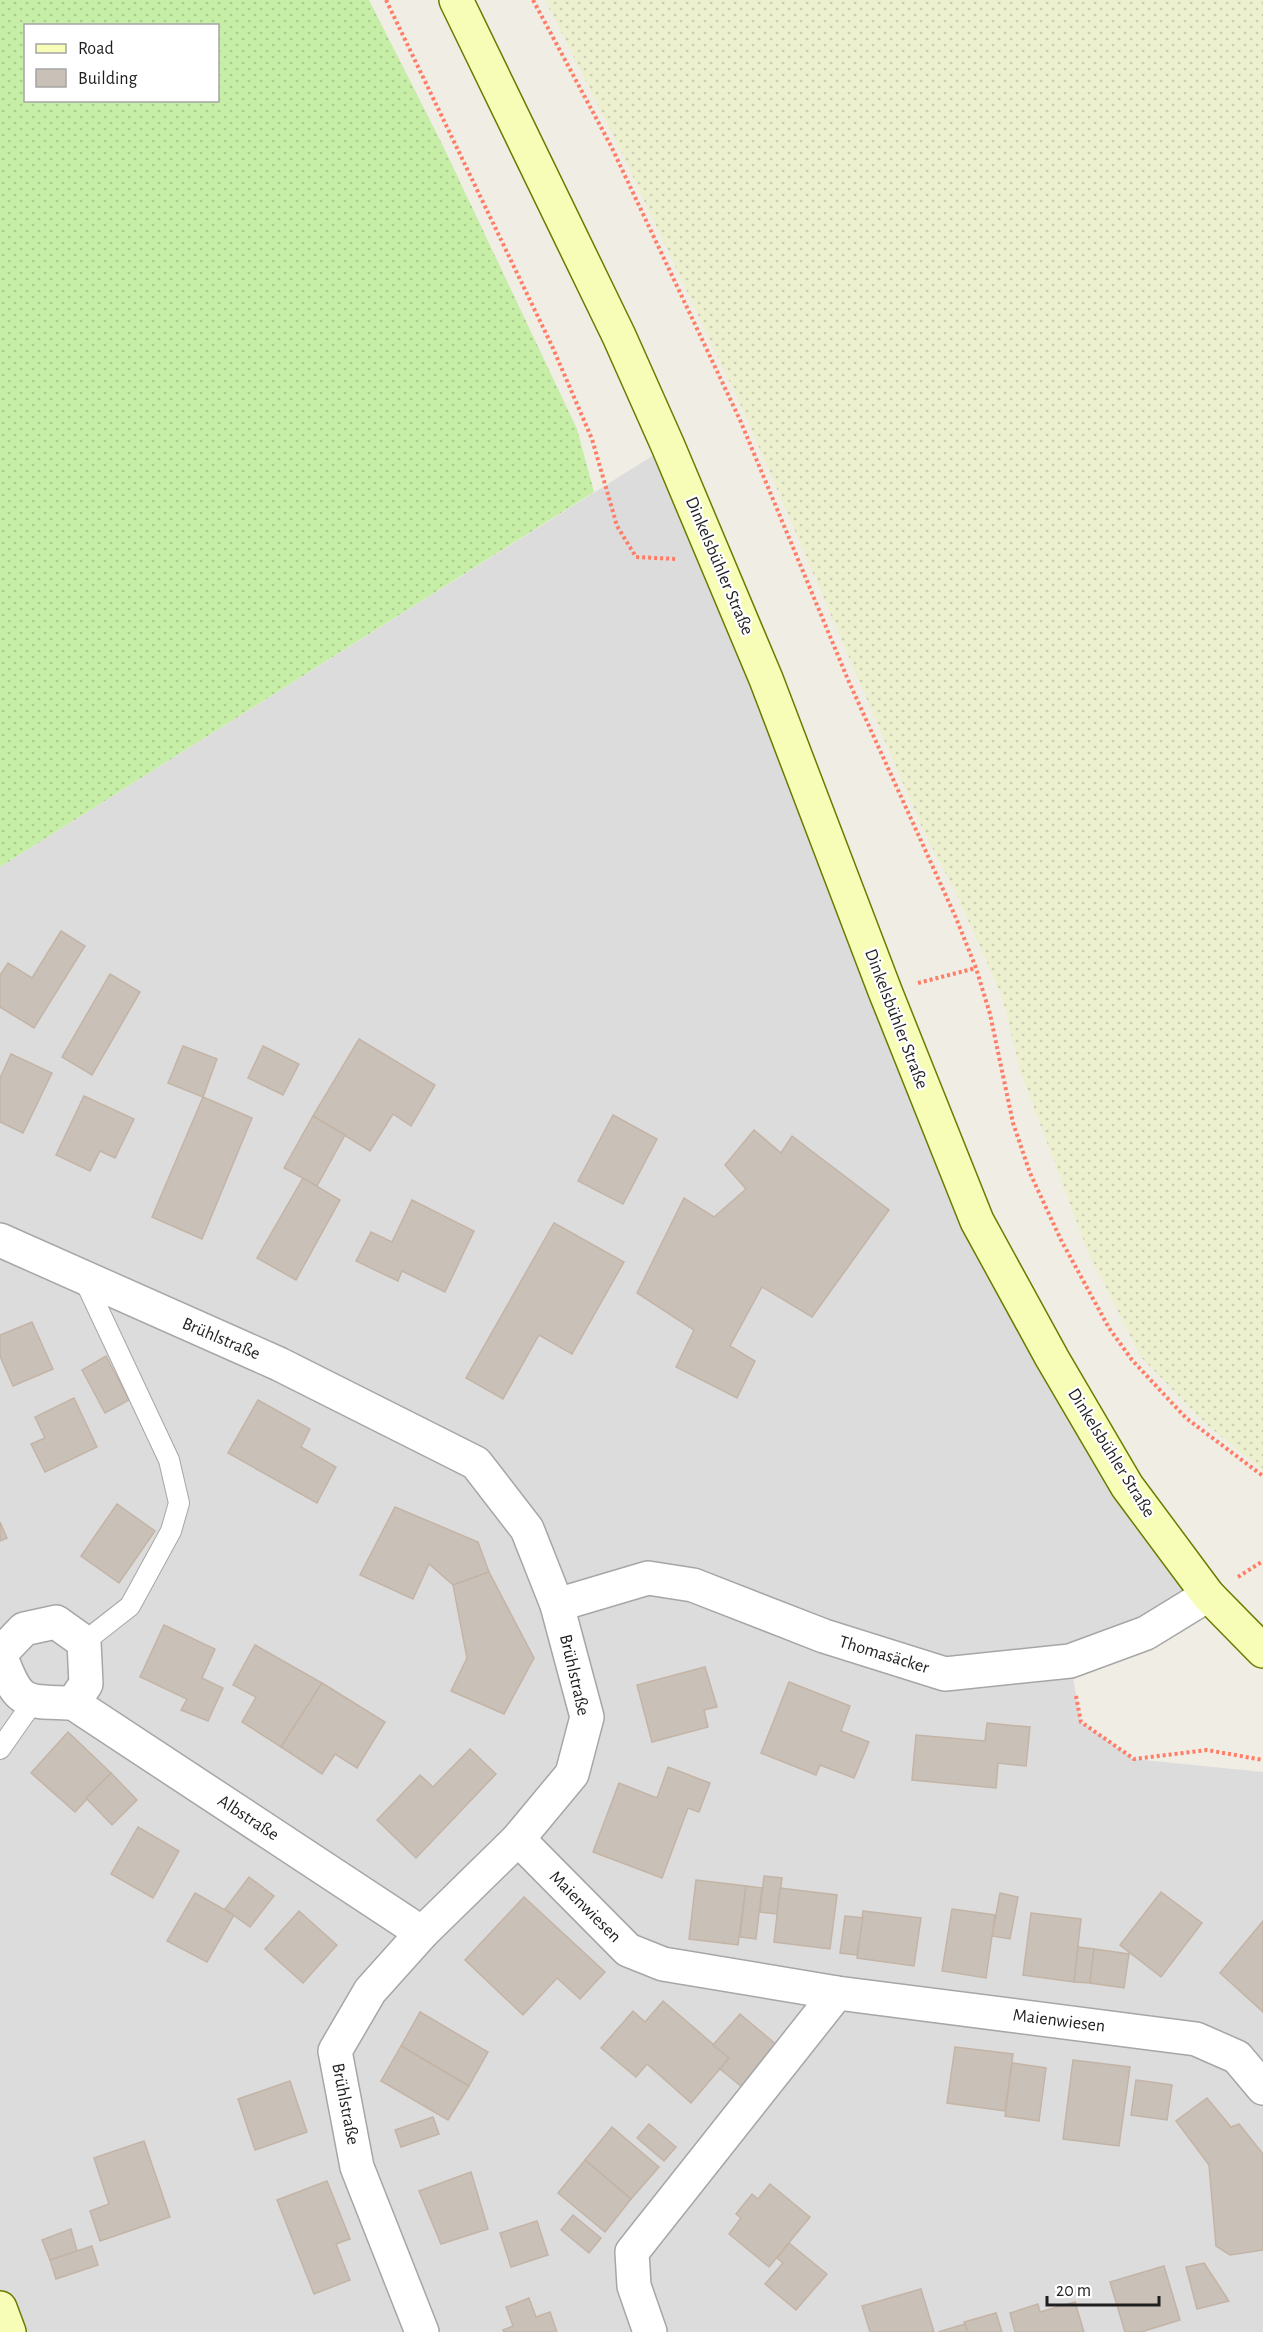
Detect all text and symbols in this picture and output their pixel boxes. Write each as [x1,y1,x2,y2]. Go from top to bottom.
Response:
legend [24,24,219,102]
text: Road [78,40,114,58]
text: Building [78,70,138,88]
street label: Dinkelsbühler Straße [682,494,756,638]
street label: Dinkelsbühler Straße [861,947,931,1091]
street label: Brühlstraße [179,1315,263,1363]
street label: Dinkelsbühler Straße [1064,1385,1158,1521]
street label: Brühlstraße [556,1633,592,1717]
street label: Thomasäcker [837,1633,931,1677]
street label: Albstraße [214,1792,282,1844]
street label: Maienwiesen [546,1868,624,1946]
street label: Maienwiesen [1012,2006,1106,2036]
street label: Brühlstraße [328,2062,362,2146]
scale bar [1047,2269,1160,2307]
text: 20 m [1056,2282,1091,2300]

